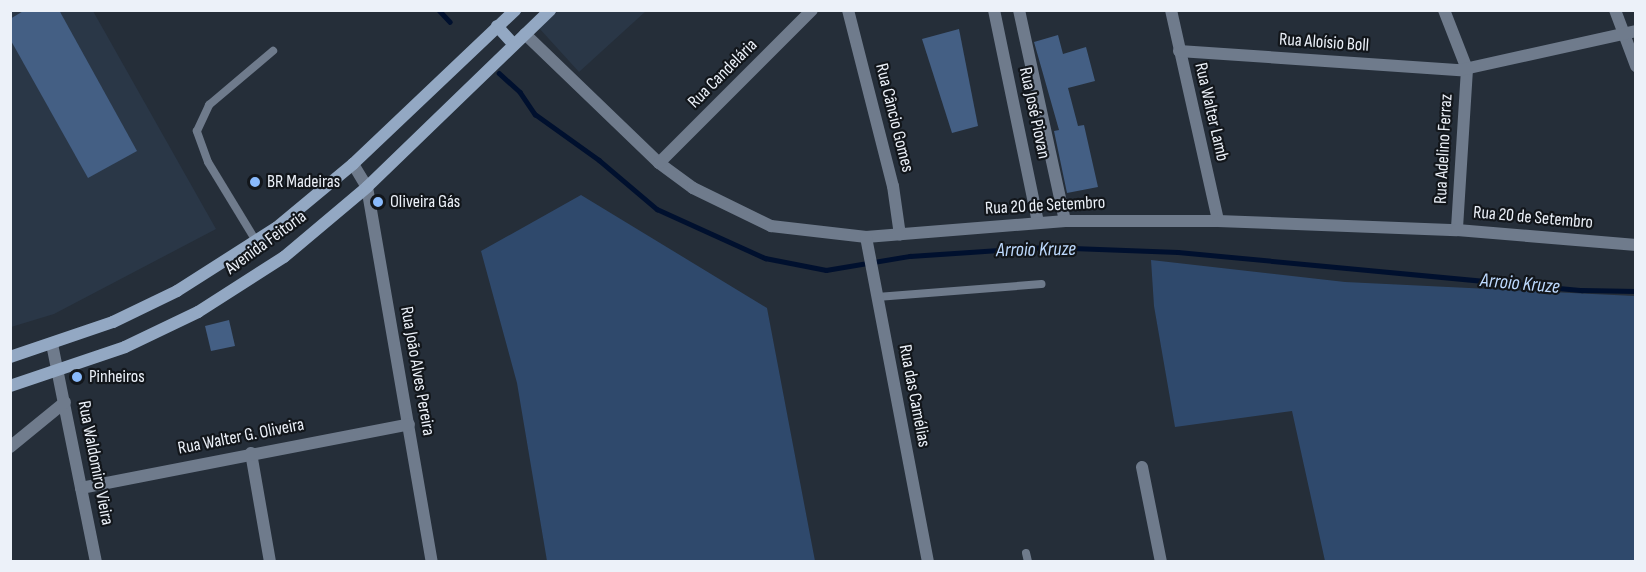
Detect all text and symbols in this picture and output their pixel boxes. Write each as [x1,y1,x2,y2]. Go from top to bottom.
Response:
street label: Rua Aloísio Boll [1278,29,1370,57]
street label: Rua Candelária [684,35,762,113]
street label: Rua Câncio Gomes [870,61,918,175]
street label: Rua Walter Lamb [1189,61,1233,163]
street label: Rua José Piovan [1014,65,1054,161]
street label: Rua Adelino Ferraz [1430,93,1458,205]
place label: BR Madeiras [267,171,340,193]
marker: BR Madeiras [248,175,262,189]
place label: Oliveira Gás [390,191,460,213]
street label: Rua 20 de Setembro [984,192,1106,220]
marker: Oliveira Gás [371,195,385,209]
street label: Rua 20 de Setembro [1472,202,1594,234]
street label: Avenida Feitoria [221,206,311,280]
water label: Arroio Kruze [996,237,1076,263]
water label: Arroio Kruze [1479,269,1561,299]
street label: Rua João Alves Pereira [395,305,439,437]
street label: Rua das Camélias [893,343,935,449]
place label: Pinheiros [89,366,145,388]
marker: Pinheiros [70,370,84,384]
street label: Rua Waldomiro Vieira [72,399,118,527]
street label: Rua Walter G. Oliveira [176,414,306,460]

